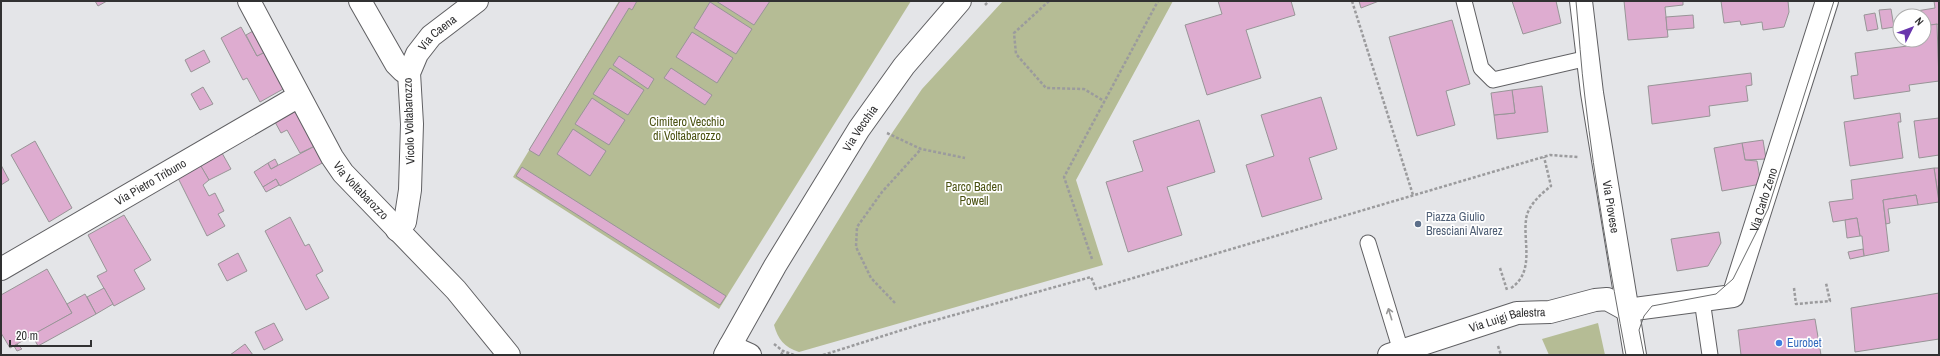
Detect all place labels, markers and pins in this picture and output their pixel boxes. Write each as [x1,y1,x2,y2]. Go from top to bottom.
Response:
place label: Piazza Giulio Bresciani Alvarez [1426,209,1503,239]
marker: Piazza Giulio Bresciani Alvarez [1413,219,1423,229]
place label: Eurobet [1787,335,1822,351]
marker: Eurobet [1774,338,1784,348]

